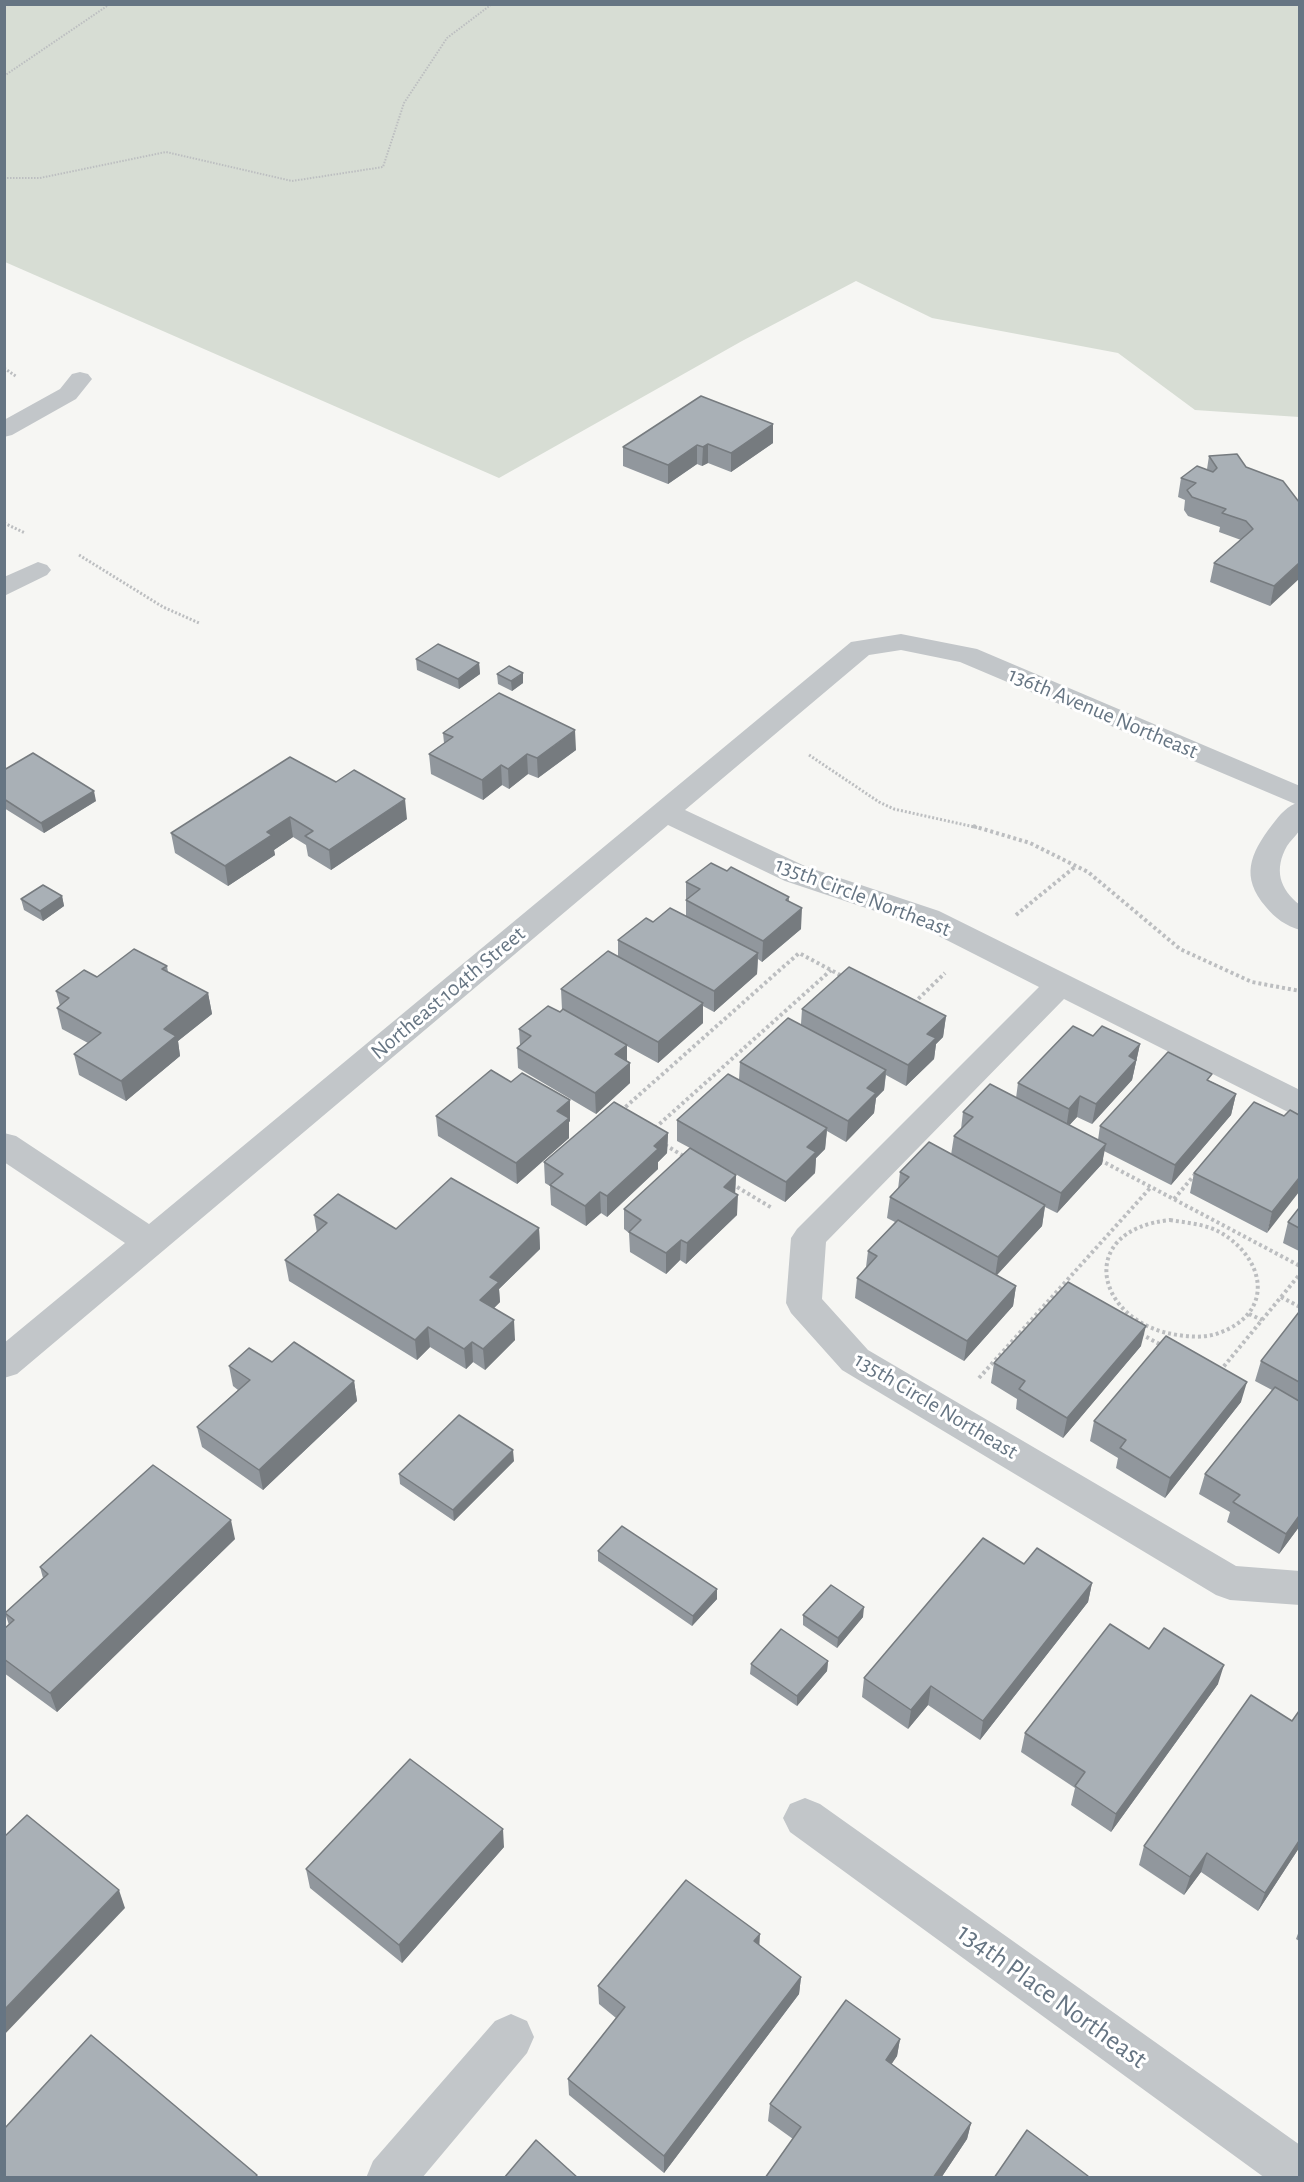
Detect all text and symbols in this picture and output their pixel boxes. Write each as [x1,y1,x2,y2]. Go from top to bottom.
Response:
street label: 136th Avenue Northeast [1004,661,1202,765]
street label: 135th Circle Northeast [772,851,954,943]
street label: Northeast 104th Street [365,921,531,1065]
street label: 135th Circle Northeast [850,1347,1022,1465]
street label: 134th Place Northeast [951,1916,1153,2076]

